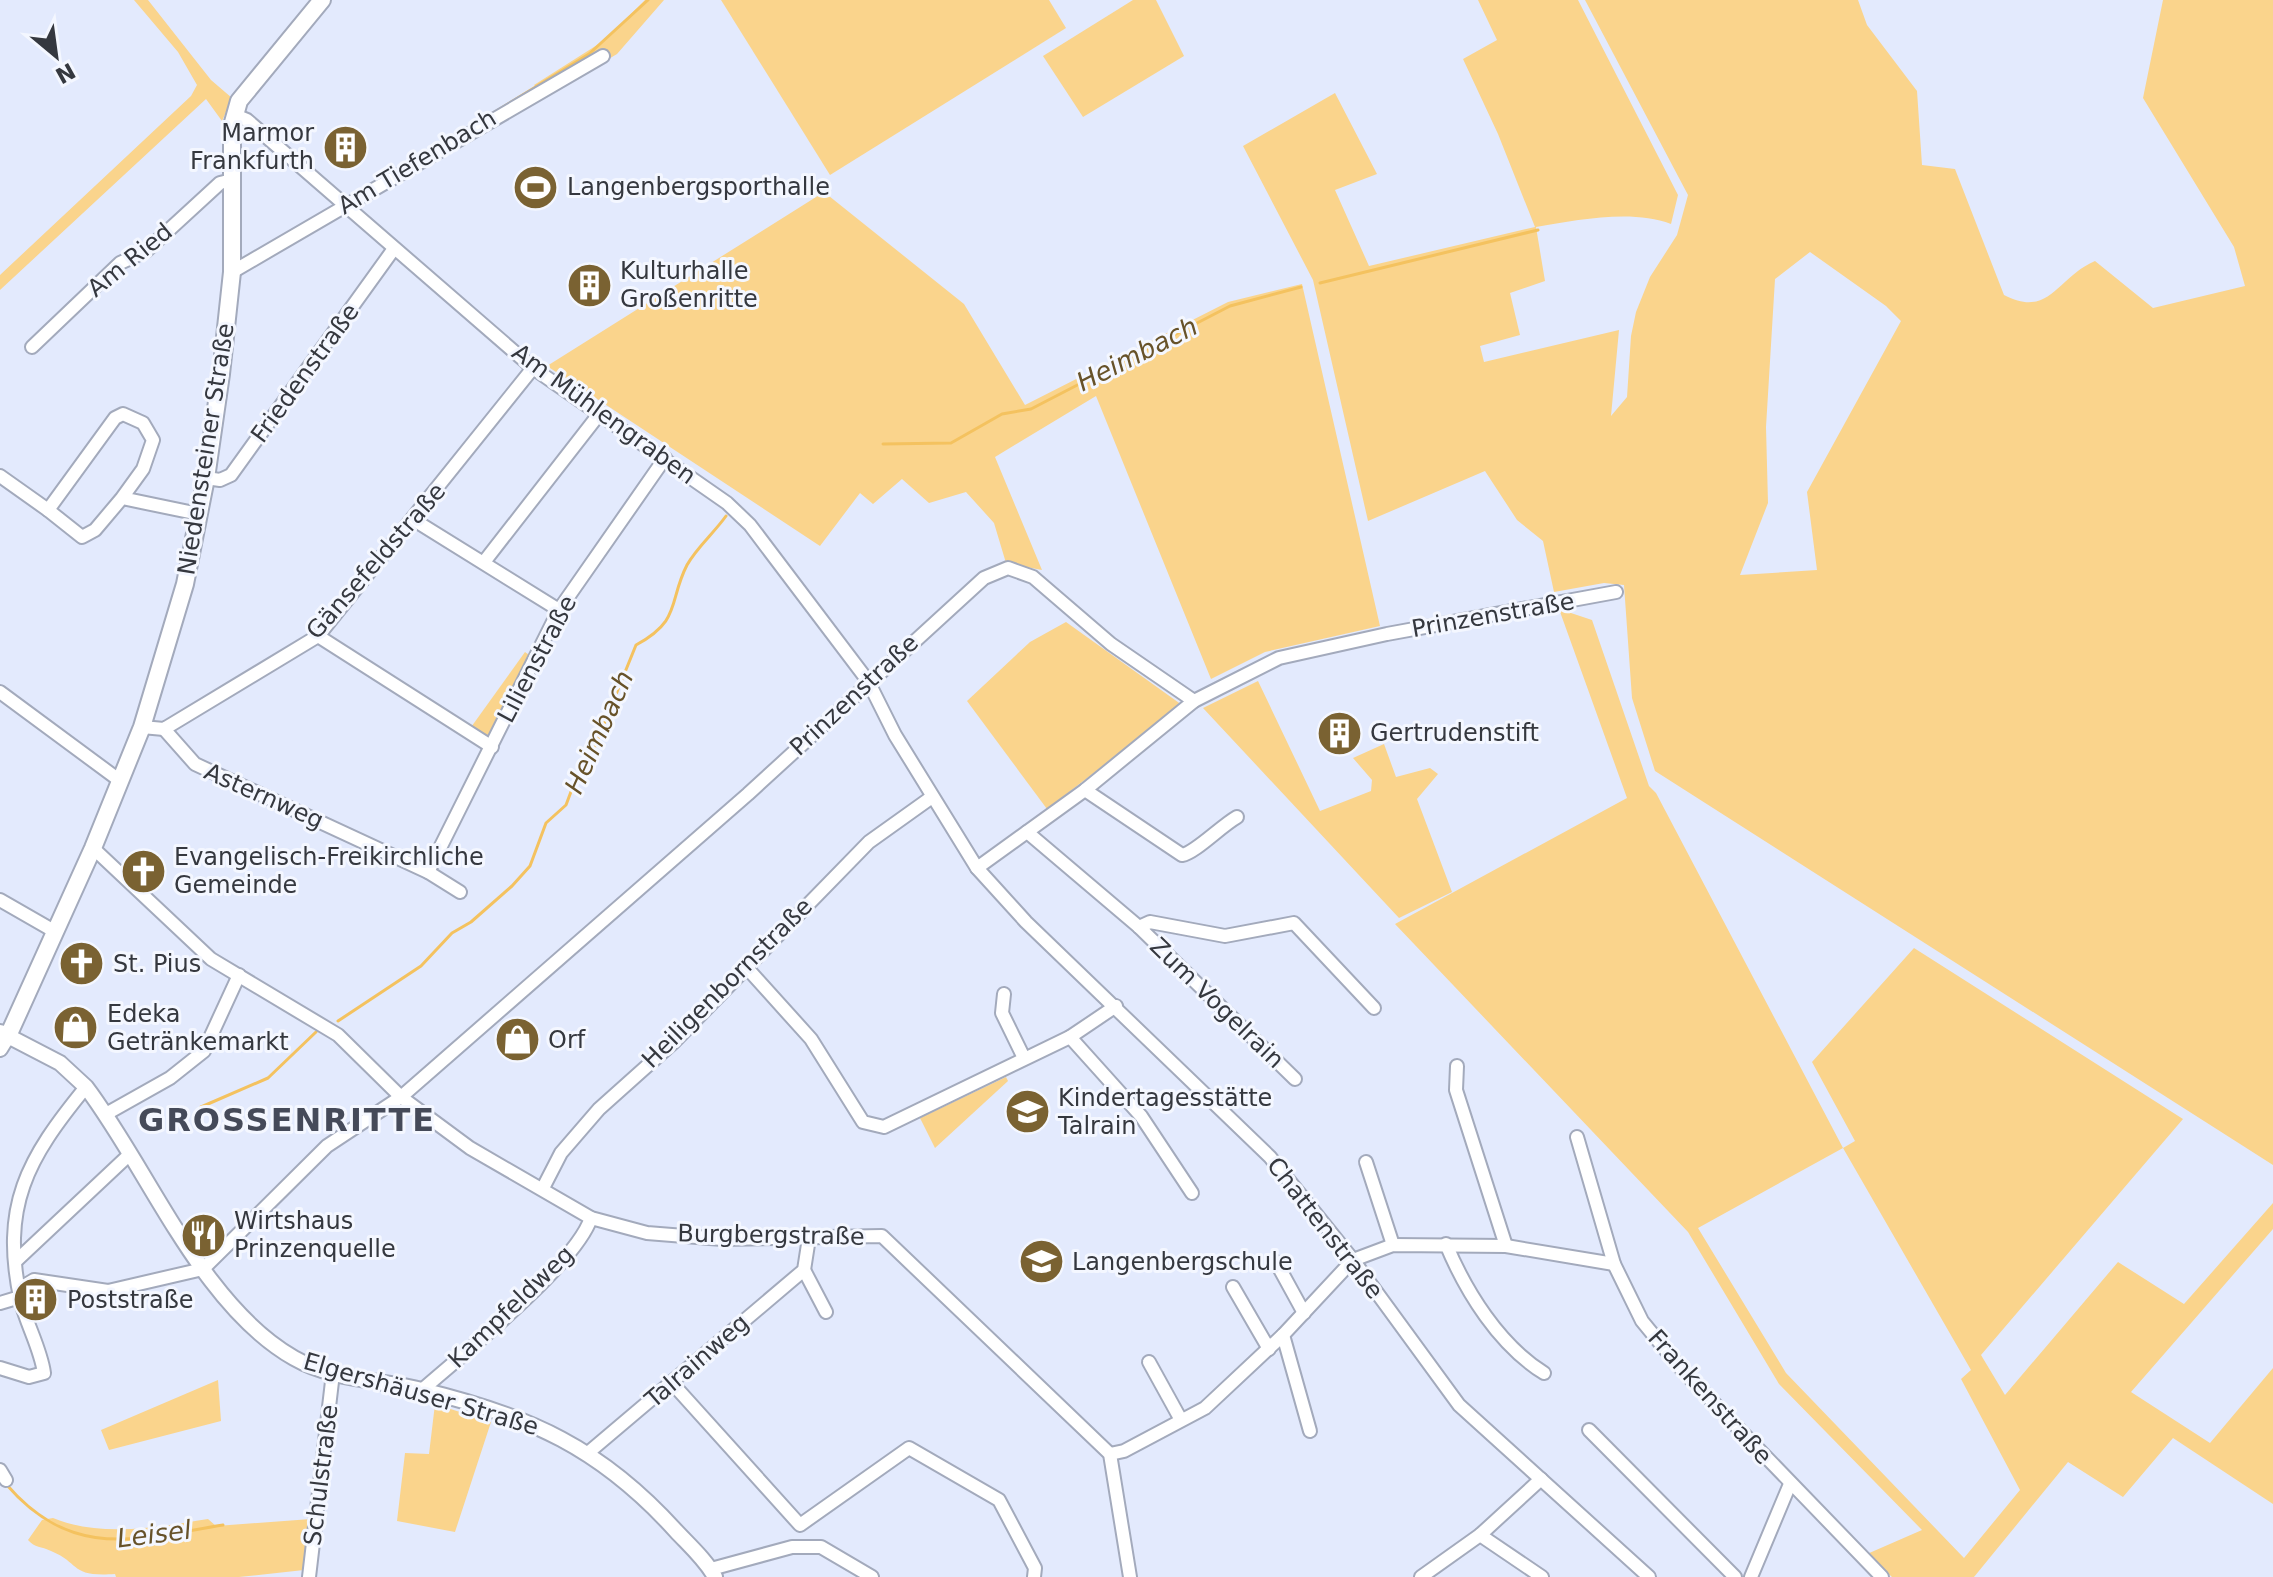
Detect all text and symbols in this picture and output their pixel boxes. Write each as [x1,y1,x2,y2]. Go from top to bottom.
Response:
north arrow [16,16,96,96]
text: N [51,58,80,88]
street label: Am Tiefenbach [333,104,501,220]
place label: Marmor Frankfurth [190,119,314,175]
building icon: Marmor Frankfurth [321,123,369,171]
sports icon: Langenbergsporthalle [512,163,560,211]
place label: Langenbergsporthalle [567,173,830,201]
street label: Am Ried [82,217,178,303]
place label: Kulturhalle Großenritte [620,257,758,313]
building icon: Kulturhalle Großenritte [565,261,613,309]
street label: Friedenstraße [245,298,365,448]
water label: Heimbach [1072,311,1202,397]
street label: Niedensteiner Straße [172,321,240,577]
street label: Am Mühlengraben [507,338,701,490]
street label: Gänsefeldstraße [301,477,451,645]
street label: Prinzenstraße [1409,587,1577,643]
street label: Lilienstraße [492,591,582,727]
street label: Prinzenstraße [784,629,924,761]
water label: Heimbach [559,666,639,798]
building icon: Gertrudenstift [1315,709,1363,757]
place label: Gertrudenstift [1370,719,1539,747]
street label: Asternweg [200,757,328,835]
place label: Evangelisch-Freikirchliche Gemeinde [174,843,484,899]
church icon: Evangelisch-Freikirchliche Gemeinde [119,847,167,895]
street label: Heiligenbornstraße [636,892,818,1074]
street label: Zum Vogelrain [1144,932,1290,1074]
church icon: St. Pius [58,940,106,988]
place label: St. Pius [113,950,201,978]
place label: Edeka Getränkemarkt [107,1000,289,1056]
shop icon: Edeka Getränkemarkt [52,1004,100,1052]
shop icon: Orf [493,1016,541,1064]
place label: Orf [548,1026,586,1054]
place label: Kindertagesstätte Talrain [1057,1084,1272,1140]
school or university icon: Kindertagesstätte Talrain [1003,1088,1051,1136]
district label: GROSSENRITTE [138,1101,436,1139]
street label: Chattenstraße [1261,1152,1389,1304]
place label: Wirtshaus Prinzenquelle [234,1207,396,1263]
restaurant icon: Wirtshaus Prinzenquelle [179,1211,227,1259]
street label: Burgbergstraße [677,1219,865,1251]
school or university icon: Langenbergschule [1017,1238,1065,1286]
street label: Kampfeldweg [443,1240,579,1374]
place label: Langenbergschule [1072,1248,1293,1276]
building icon: Poststraße [12,1276,60,1324]
place label: Poststraße [67,1286,194,1314]
street label: Talrainweg [639,1308,755,1414]
street label: Frankenstraße [1642,1324,1778,1470]
street label: Elgershäuser Straße [300,1347,542,1441]
street label: Schulstraße [298,1403,344,1547]
water label: Leisel [115,1514,194,1553]

